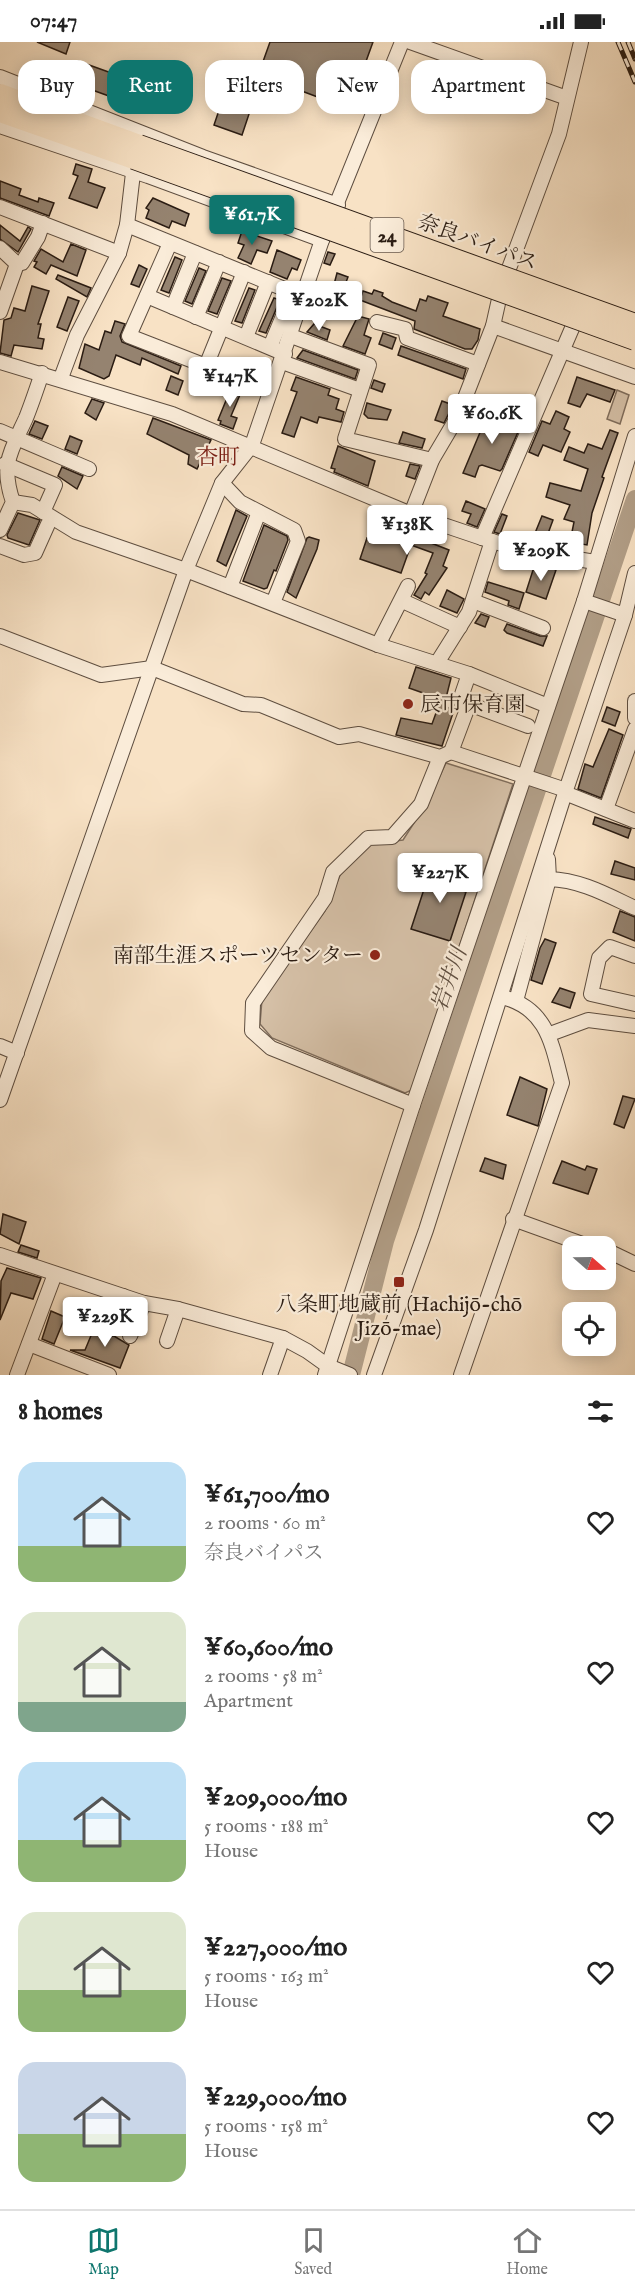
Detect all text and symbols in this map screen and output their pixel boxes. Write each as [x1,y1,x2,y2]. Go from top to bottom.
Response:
text: 07:47 [30,7,77,35]
chip: Buy [18,60,95,114]
chip: Rent [107,60,193,114]
chip: Filters [205,60,304,114]
chip: New [316,60,399,114]
chip: Apartment [411,60,546,114]
pin: ¥61.7K [203,195,301,246]
text: ¥61.7K [223,202,281,227]
street label: 奈良バイパス [414,209,541,278]
road number: 24 [370,218,404,252]
pin: ¥202K [277,281,361,332]
text: ¥202K [290,288,348,313]
pin: ¥147K [188,357,272,408]
text: ¥147K [202,364,258,389]
pin: ¥60.6K [443,394,541,445]
text: ¥60.6K [462,401,522,426]
district label: 杏町 [196,444,240,472]
pin: ¥138K [365,505,449,556]
text: ¥138K [381,512,433,537]
pin: ¥209K [499,531,583,582]
text: ¥209K [513,538,569,563]
place label: 辰市保育園 [420,692,525,719]
marker: 辰市保育園 [401,697,415,711]
pin: ¥227K [398,853,482,904]
text: ¥227K [412,860,468,885]
water label: 岩井川 [426,942,475,1015]
place label: 南部生涯スポーツセンター [113,943,363,970]
marker: 南部生涯スポーツセンター [368,948,382,962]
north arrow [562,1236,616,1290]
map controls [562,1236,616,1356]
marker: 八条町地蔵前 (Hachijō-chō Jizō-mae) [392,1275,406,1289]
place label: 八条町地蔵前 (Hachijō-chō Jizō-mae) [276,1292,522,1343]
pin: ¥229K [63,1297,147,1348]
button: locate [562,1302,616,1356]
text: ¥229K [77,1304,133,1329]
text: 8 homes [18,1395,103,1428]
icon: filters [584,1395,617,1428]
text: ¥61,700/mo [204,1478,330,1511]
icon: home [66,1486,138,1558]
icon: heart [584,1506,617,1539]
text: 2 rooms · 60 m² [204,1511,326,1536]
text: 奈良バイパス [204,1541,324,1566]
text: ¥60,600/mo [204,1631,333,1664]
icon: home [66,1636,138,1708]
icon: heart [584,1656,617,1689]
text: 2 rooms · 58 m² [204,1664,323,1689]
text: Apartment [204,1689,293,1714]
text: ¥209,000/mo [204,1781,347,1814]
icon: home [66,1786,138,1858]
icon: heart [584,1806,617,1839]
text: 5 rooms · 188 m² [204,1814,329,1839]
text: House [204,1839,258,1864]
text: ¥227,000/mo [204,1931,347,1964]
icon: home [66,1936,138,2008]
icon: heart [584,1956,617,1989]
text: 5 rooms · 163 m² [204,1964,329,1989]
text: House [204,1989,258,2014]
text: ¥229,000/mo [204,2081,347,2114]
icon: home [66,2086,138,2158]
icon: heart [584,2106,617,2139]
text: 5 rooms · 158 m² [204,2114,328,2139]
text: House [204,2139,258,2164]
tab: Map [87,2224,120,2280]
tab: Saved [294,2224,332,2280]
tab: Home [506,2224,548,2280]

